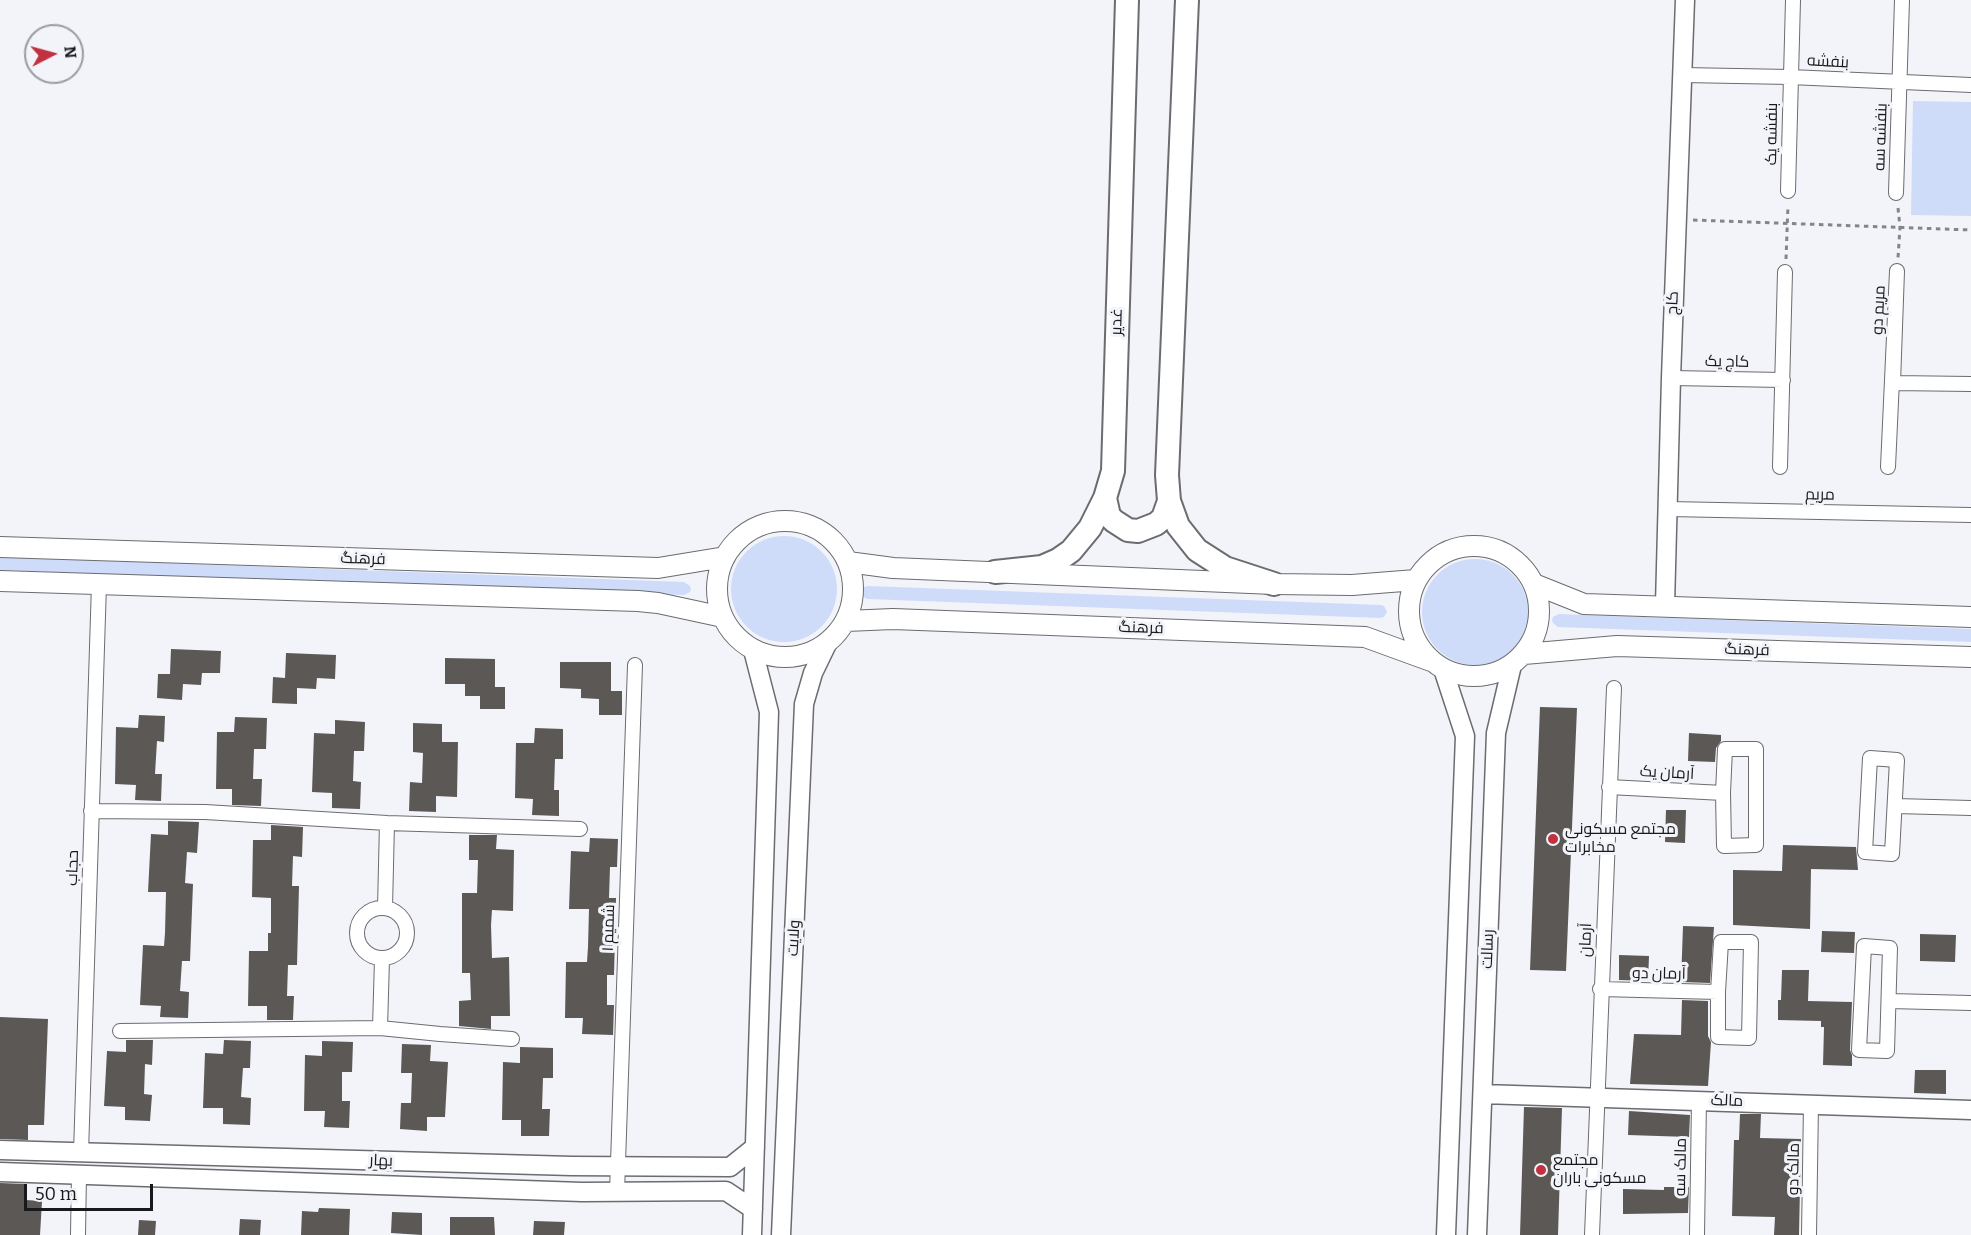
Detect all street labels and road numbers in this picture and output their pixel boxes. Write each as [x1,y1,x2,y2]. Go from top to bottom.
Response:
street label: بنفشه [1806,51,1850,73]
street label: بنفشه یک [1762,102,1782,166]
street label: بنفشه سه [1870,103,1892,171]
street label: مریم دو [1868,285,1890,335]
street label: کاج [1663,291,1683,315]
street label: غدیر [1107,308,1127,336]
street label: کاج یک [1705,352,1749,372]
street label: مریم [1805,485,1835,505]
street label: فرهنگ [340,549,386,569]
street label: فرهنگ [1118,618,1164,638]
street label: فرهنگ [1724,640,1770,660]
street label: آرمان یک [1639,762,1695,784]
street label: حجاب [63,850,83,886]
street label: شمیم ۱ [599,904,619,952]
street label: ولایت [783,919,805,957]
street label: آرمان [1576,923,1596,957]
street label: رسالت [1478,929,1498,969]
street label: آرمان دو [1632,964,1686,984]
street label: مالک [1710,1091,1744,1111]
street label: مالک سه [1671,1138,1691,1196]
street label: مالک دو [1784,1143,1804,1195]
street label: بهار [369,1151,393,1171]

